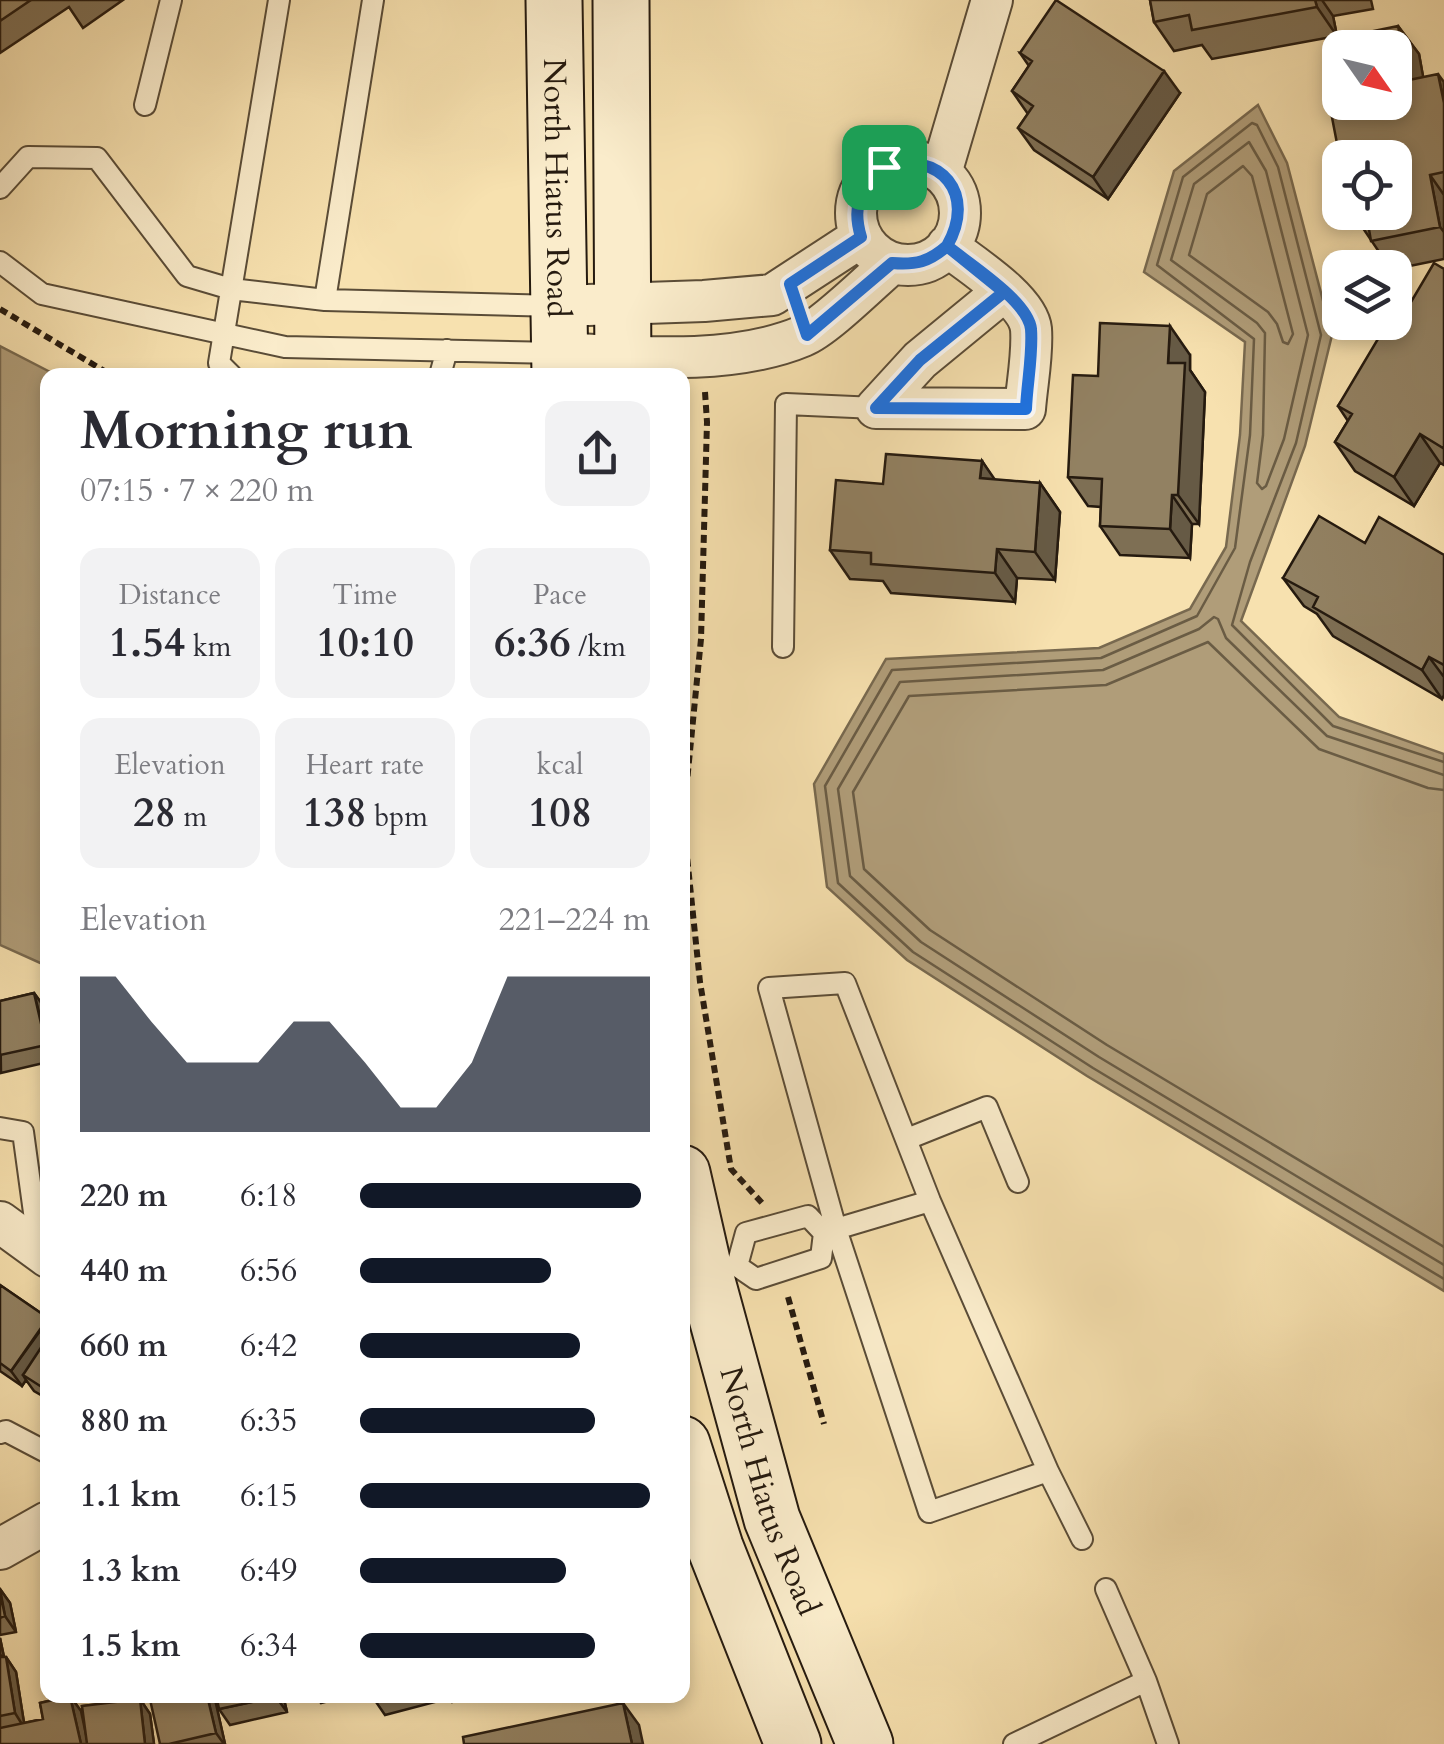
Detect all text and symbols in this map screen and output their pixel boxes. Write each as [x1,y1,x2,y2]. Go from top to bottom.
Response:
north arrow [1322,30,1412,120]
map controls [1322,30,1412,340]
street label: North Hiatus Road [532,58,580,318]
pin [842,125,927,210]
icon: arrive [857,140,912,195]
button: locate [1322,140,1412,230]
button: layers [1322,250,1412,340]
text: Morning run [80,394,413,468]
button: share [545,401,650,506]
text: 07:15 · 7 × 220 m [80,469,314,513]
text: Distance [119,576,221,614]
text: Time [333,576,397,614]
text: Pace [533,576,587,614]
text: 1.54 [109,614,185,671]
text: 10:10 [316,614,414,671]
text: 6:36 [494,614,571,671]
text: km [185,628,231,666]
text: /km [571,628,626,666]
text: Elevation [114,746,226,784]
text: Heart rate [306,746,424,784]
text: kcal [537,746,583,784]
text: 28 [133,784,176,841]
text: 138 [302,784,367,841]
text: 108 [528,784,592,841]
text: m [176,798,207,836]
text: bpm [367,798,428,836]
text: Elevation [80,898,207,942]
text: 221–224 m [498,898,650,942]
text: 220 m [80,1174,167,1218]
text: 6:18 [240,1174,297,1218]
text: 440 m [80,1249,167,1293]
text: 6:56 [240,1249,297,1293]
text: 660 m [80,1324,167,1368]
text: 6:42 [240,1324,297,1368]
street label: North Hiatus Road [708,1362,830,1622]
text: 880 m [80,1399,167,1443]
text: 6:35 [240,1399,297,1443]
text: 1.1 km [80,1474,180,1518]
text: 6:15 [240,1474,297,1518]
text: 1.3 km [80,1549,180,1593]
text: 6:49 [240,1549,297,1593]
text: 1.5 km [80,1624,180,1668]
text: 6:34 [240,1624,297,1668]

